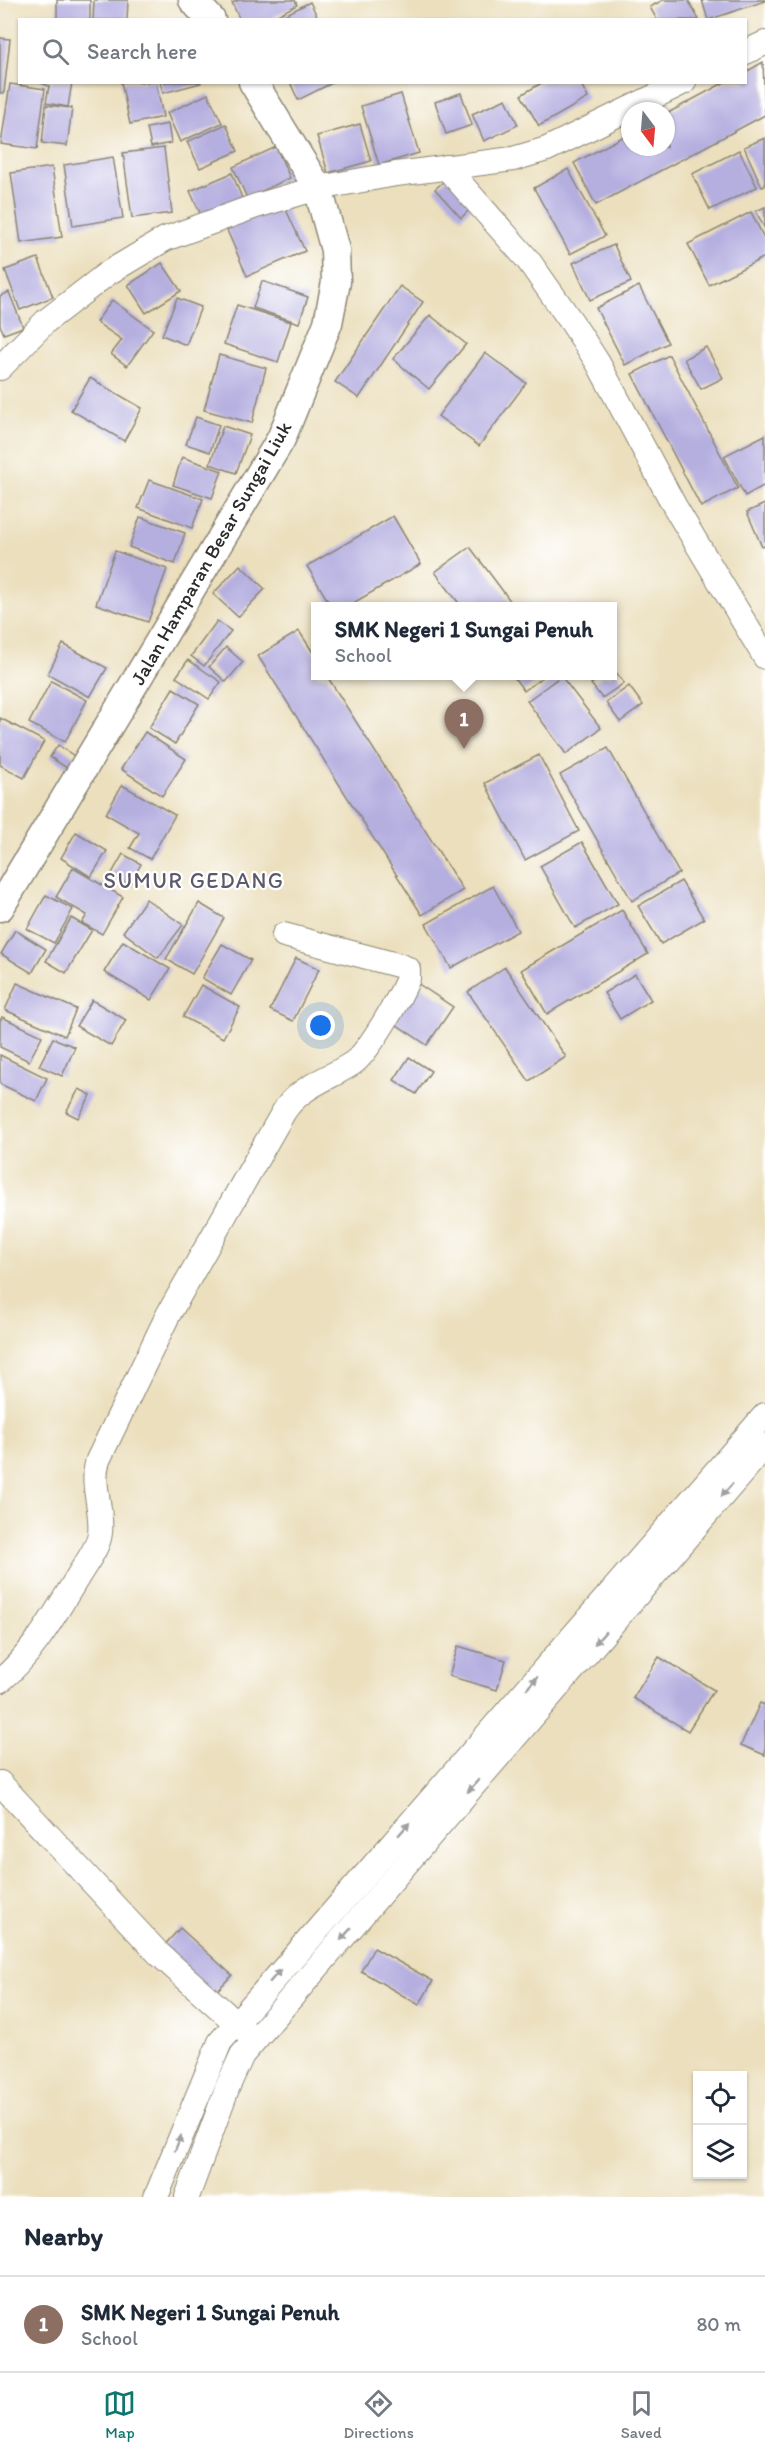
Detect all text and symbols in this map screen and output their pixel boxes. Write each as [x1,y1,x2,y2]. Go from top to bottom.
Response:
search box [18,18,747,84]
icon: search [39,35,72,68]
text: Search here [87,38,197,65]
north arrow [621,102,675,156]
street label: Jalan Hamparan Besar Sungai Liuk [126,416,297,689]
popup [311,602,617,680]
text: SMK Negeri 1 Sungai Penuh [335,616,593,643]
text: School [335,643,392,667]
pin: 1 [444,700,484,749]
district label: SUMUR GEDANG [104,867,284,894]
your location [306,1011,335,1040]
one-way arrow [721,1482,734,1497]
one-way arrow [594,1630,607,1645]
one-way arrow [525,1675,539,1690]
one-way arrow [466,1778,479,1794]
one-way arrow [397,1822,410,1837]
one-way arrow [339,1926,352,1942]
one-way arrow [268,1969,281,1984]
map controls [693,2071,747,2179]
button: locate [693,2071,747,2125]
button: layers [693,2125,747,2179]
one-way arrow [173,2133,183,2151]
text: Nearby [24,2220,103,2252]
text: SMK Negeri 1 Sungai Penuh [81,2299,339,2326]
text: 1 [39,2312,48,2336]
text: 80 m [696,2312,741,2336]
text: School [81,2326,138,2350]
tab: Map [103,2387,136,2442]
tab: Directions [343,2387,414,2442]
tab: Saved [621,2387,662,2442]

